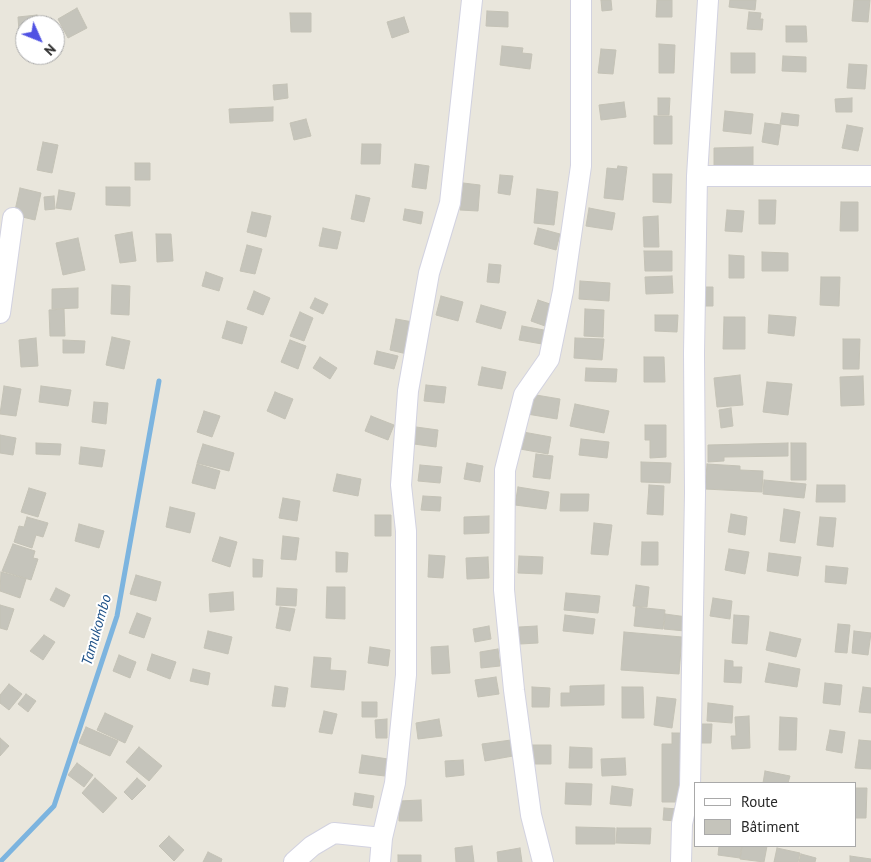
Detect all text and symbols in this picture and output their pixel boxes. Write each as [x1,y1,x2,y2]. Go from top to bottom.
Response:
north arrow [15,15,65,65]
text: N [40,40,60,59]
water label: Tamukombo [78,592,116,668]
legend [694,782,856,847]
text: Route [741,792,778,811]
text: Bâtiment [741,817,799,836]

